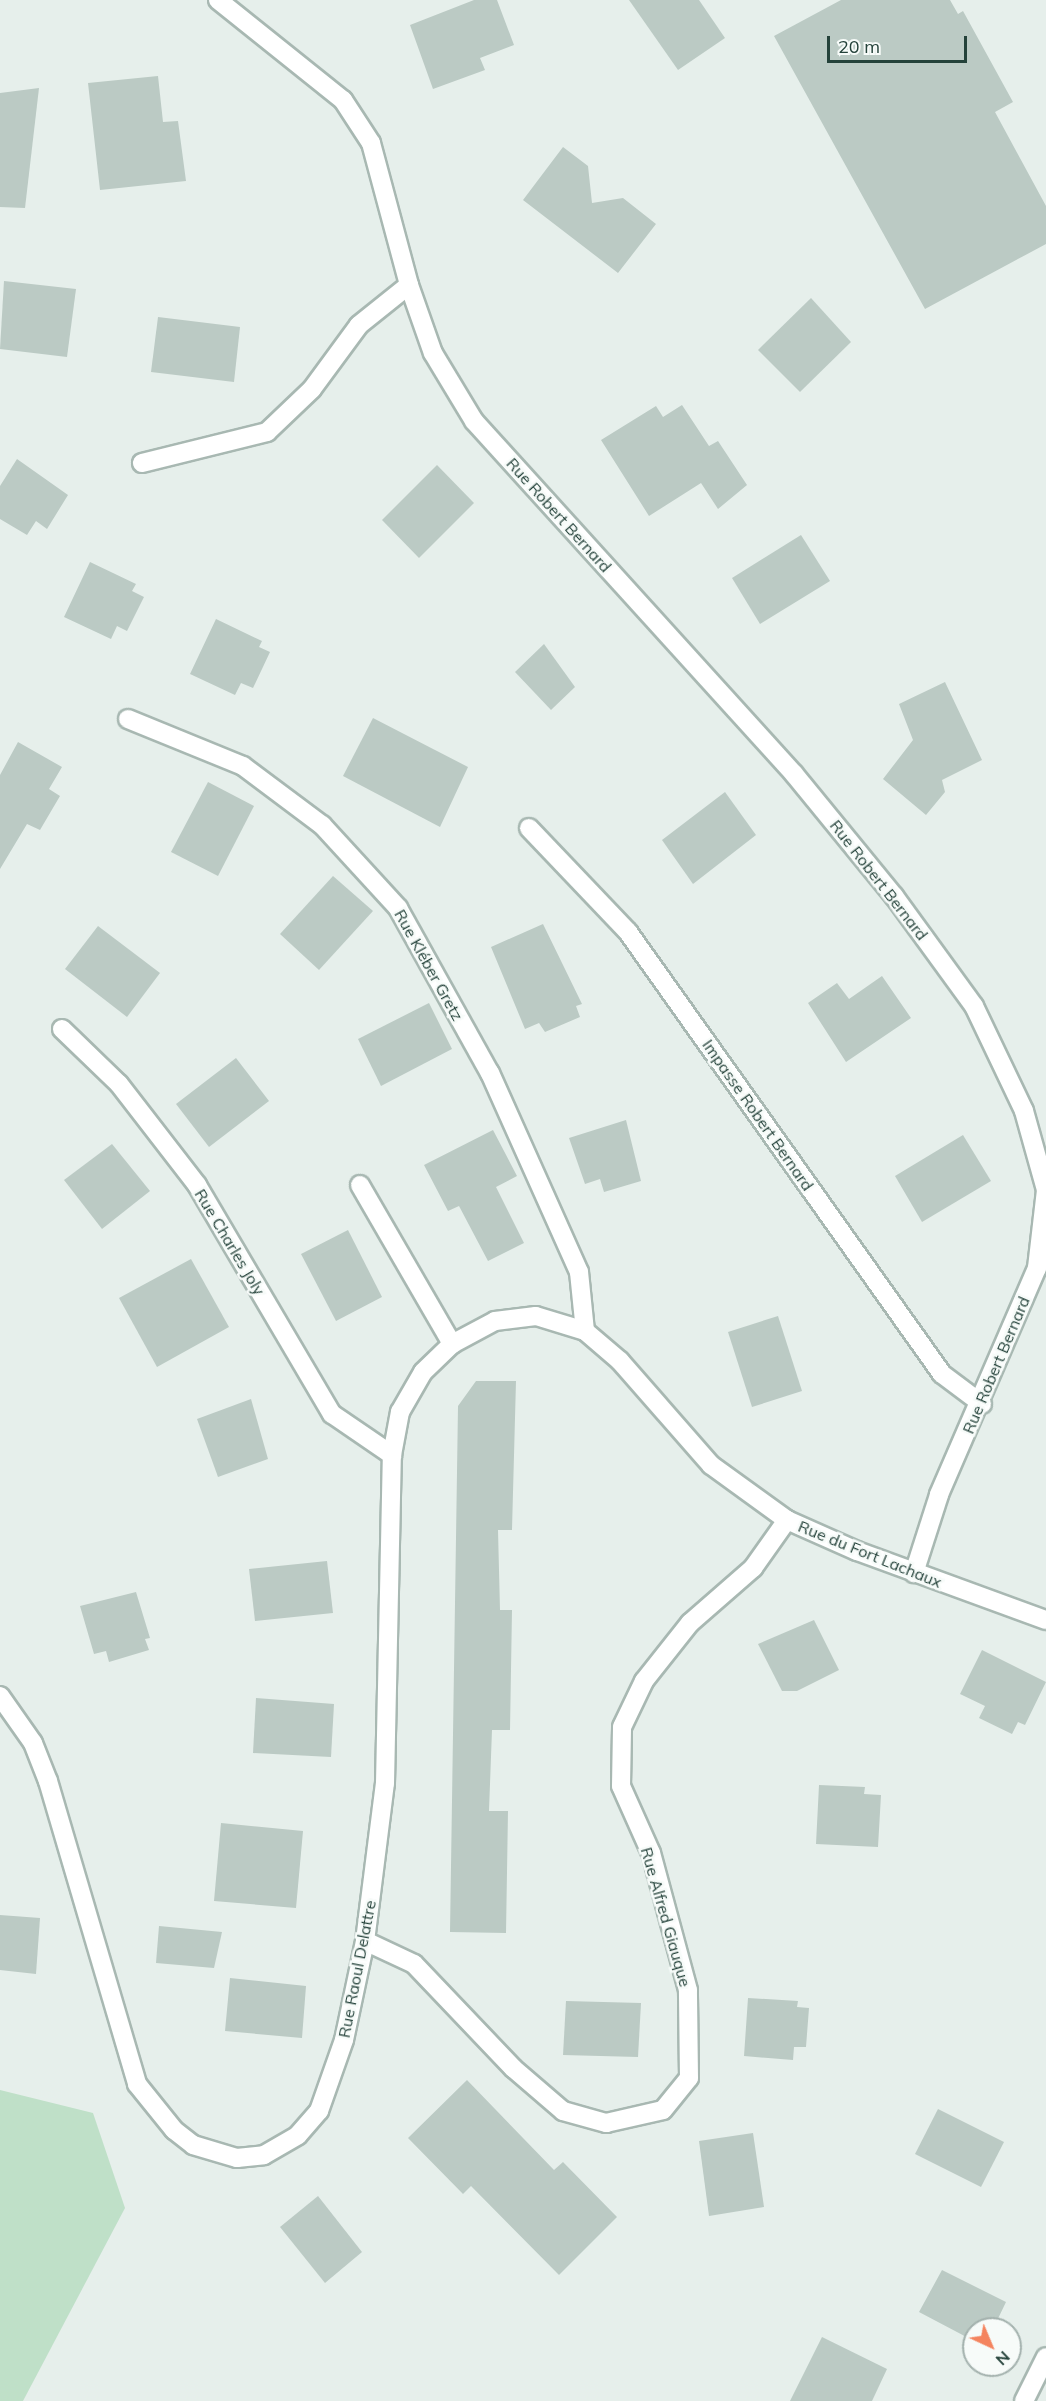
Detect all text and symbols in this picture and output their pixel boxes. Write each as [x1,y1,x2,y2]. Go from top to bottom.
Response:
scale bar [830,24,970,62]
text: 20 m [838,35,880,58]
street label: Rue Robert Bernard [503,454,615,576]
street label: Rue Robert Bernard [826,816,932,944]
street label: Rue Kléber Gretz [391,906,467,1024]
street label: Impasse Robert Bernard [698,1036,818,1194]
street label: Rue Charles Joly [191,1186,269,1298]
street label: Rue Robert Bernard [958,1294,1034,1436]
street label: Rue du Fort Lachaux [795,1516,945,1592]
street label: Rue Alfred Giauque [637,1845,695,1989]
street label: Rue Raoul Delattre [334,1899,380,2039]
north arrow [962,2317,1022,2377]
text: N [992,2347,1014,2370]

